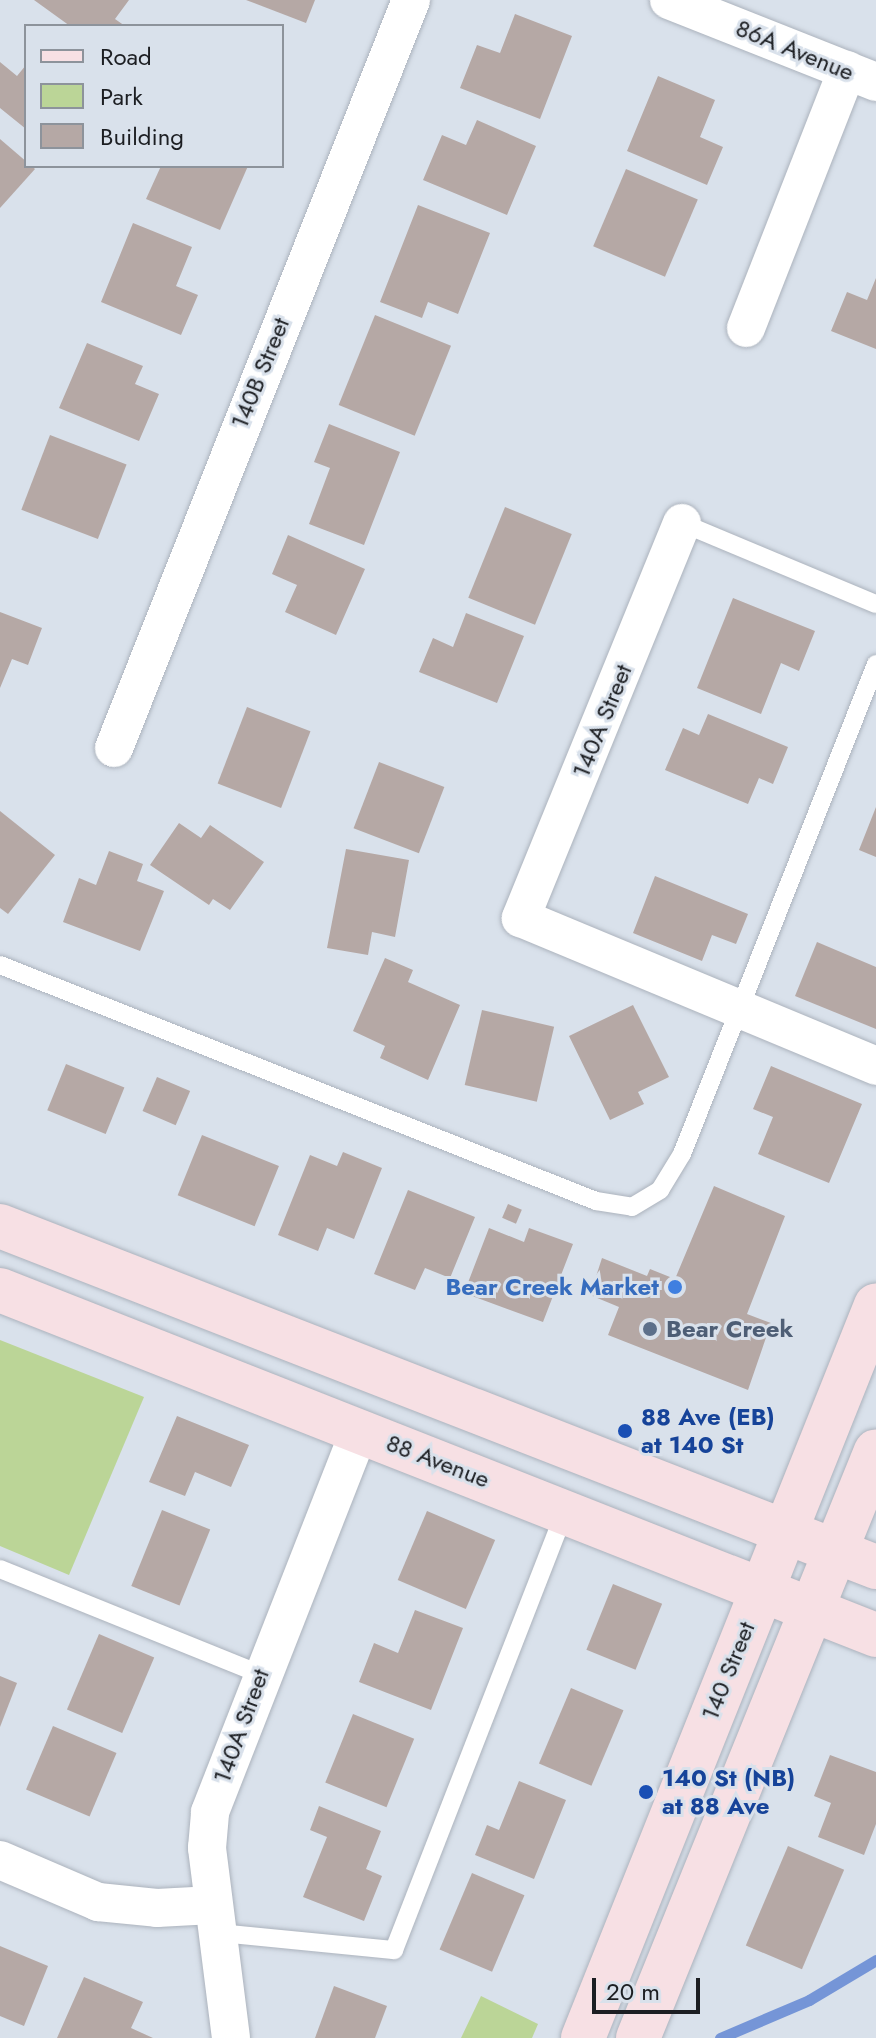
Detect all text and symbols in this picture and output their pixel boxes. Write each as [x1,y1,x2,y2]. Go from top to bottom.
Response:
street label: 86A Avenue [732,13,858,87]
legend [24,24,284,168]
text: Road [100,39,152,74]
text: Park [100,79,143,114]
text: Building [100,119,184,154]
street label: 140B Street [225,313,295,433]
street label: 140A Street [566,660,638,782]
place label: Bear Creek Market [445,1273,659,1301]
marker: Bear Creek Market [666,1278,684,1296]
place label: Bear Creek [666,1315,793,1343]
marker: Bear Creek [641,1320,659,1338]
place label: 88 Ave (EB) at 140 St [641,1403,775,1459]
marker: 88 Ave (EB) at 140 St [616,1422,634,1440]
street label: 88 Avenue [382,1428,494,1494]
street label: 140 Street [695,1618,761,1724]
street label: 140A Street [207,1665,275,1787]
place label: 140 St (NB) at 88 Ave [662,1764,795,1820]
marker: 140 St (NB) at 88 Ave [637,1783,655,1801]
scale bar [596,1962,704,2012]
text: 20 m [606,1974,660,2009]

